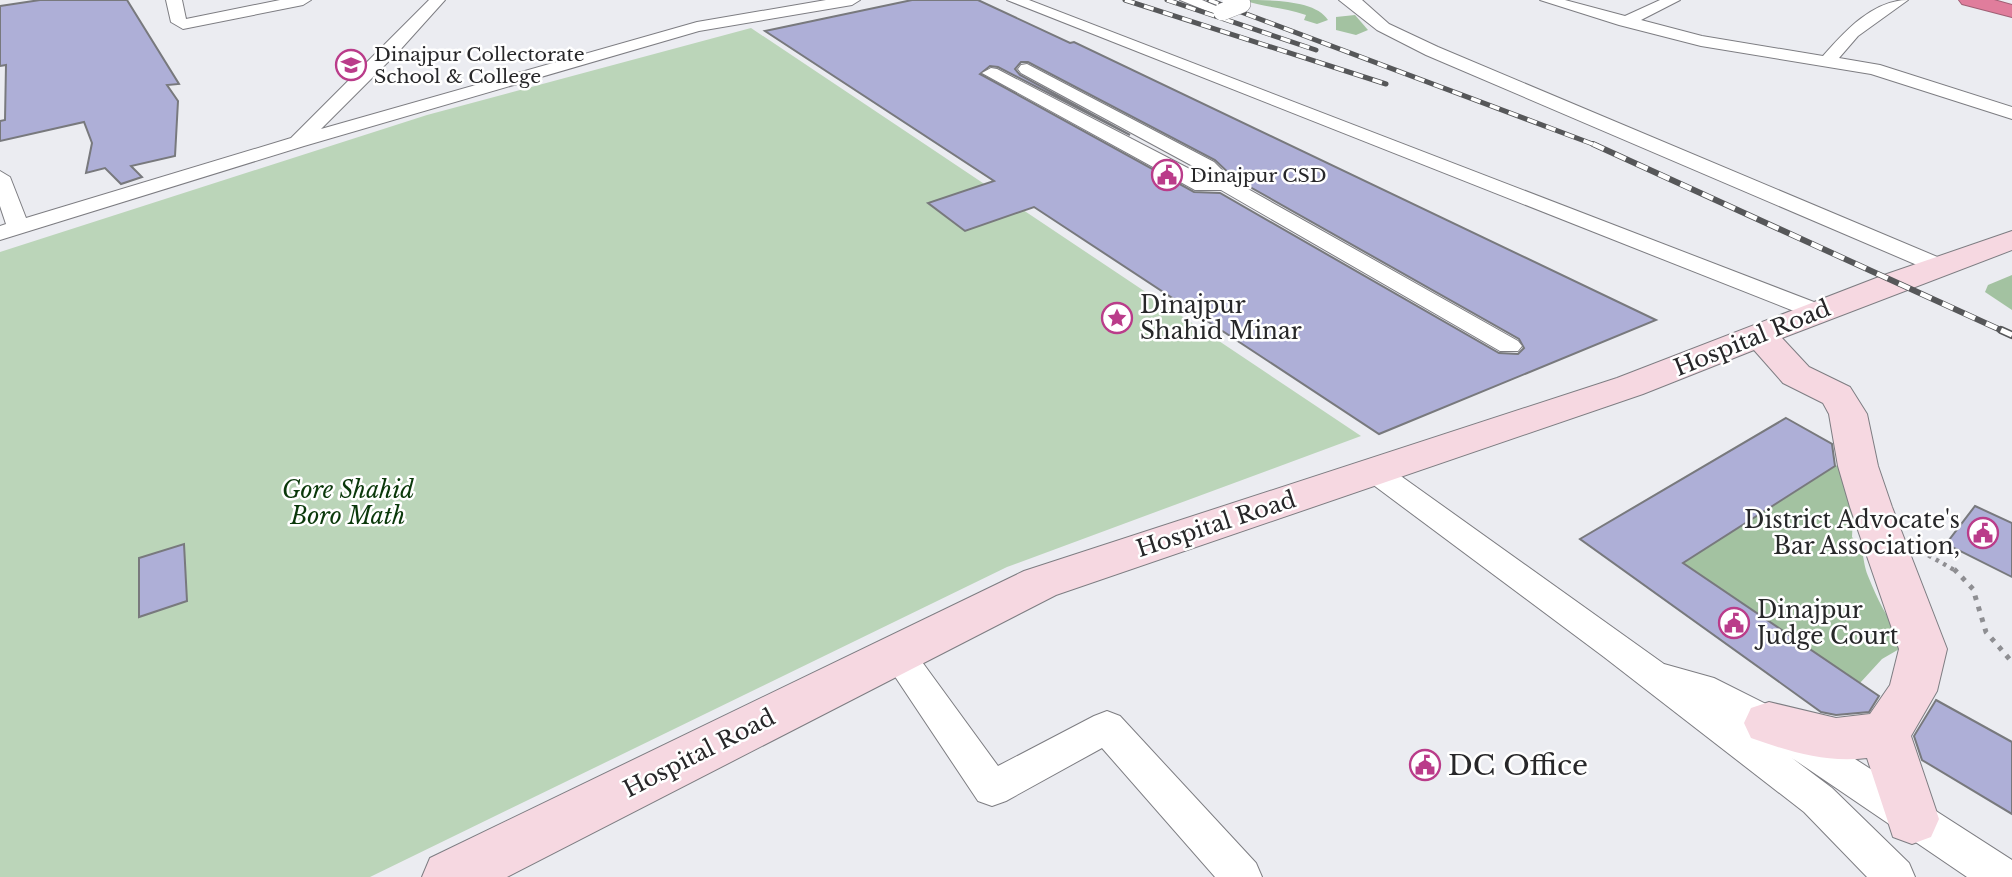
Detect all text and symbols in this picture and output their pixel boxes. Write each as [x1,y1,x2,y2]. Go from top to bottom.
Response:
place label: Dinajpur Collectorate School & College [374,43,585,88]
school or university icon: Dinajpur Collectorate School & College [334,48,368,82]
public building icon: Dinajpur CSD [1150,158,1184,192]
place label: Dinajpur CSD [1190,164,1327,187]
place label: Dinajpur Shahid Minar [1140,291,1302,345]
street label: Hospital Road [1670,294,1834,382]
place icon: Dinajpur Shahid Minar [1100,301,1134,335]
park label: Gore Shahid Boro Math [282,476,414,530]
street label: Hospital Road [1133,485,1299,563]
place label: District Advocate's Bar Association, [1744,506,1960,560]
public building icon: District Advocate's Bar Association, [1966,516,2000,550]
place label: Dinajpur Judge Court [1754,596,1899,650]
public building icon: Dinajpur Judge Court [1717,606,1751,640]
street label: Hospital Road [619,703,779,803]
public building icon: DC Office [1408,748,1442,782]
place label: DC Office [1448,748,1588,783]

